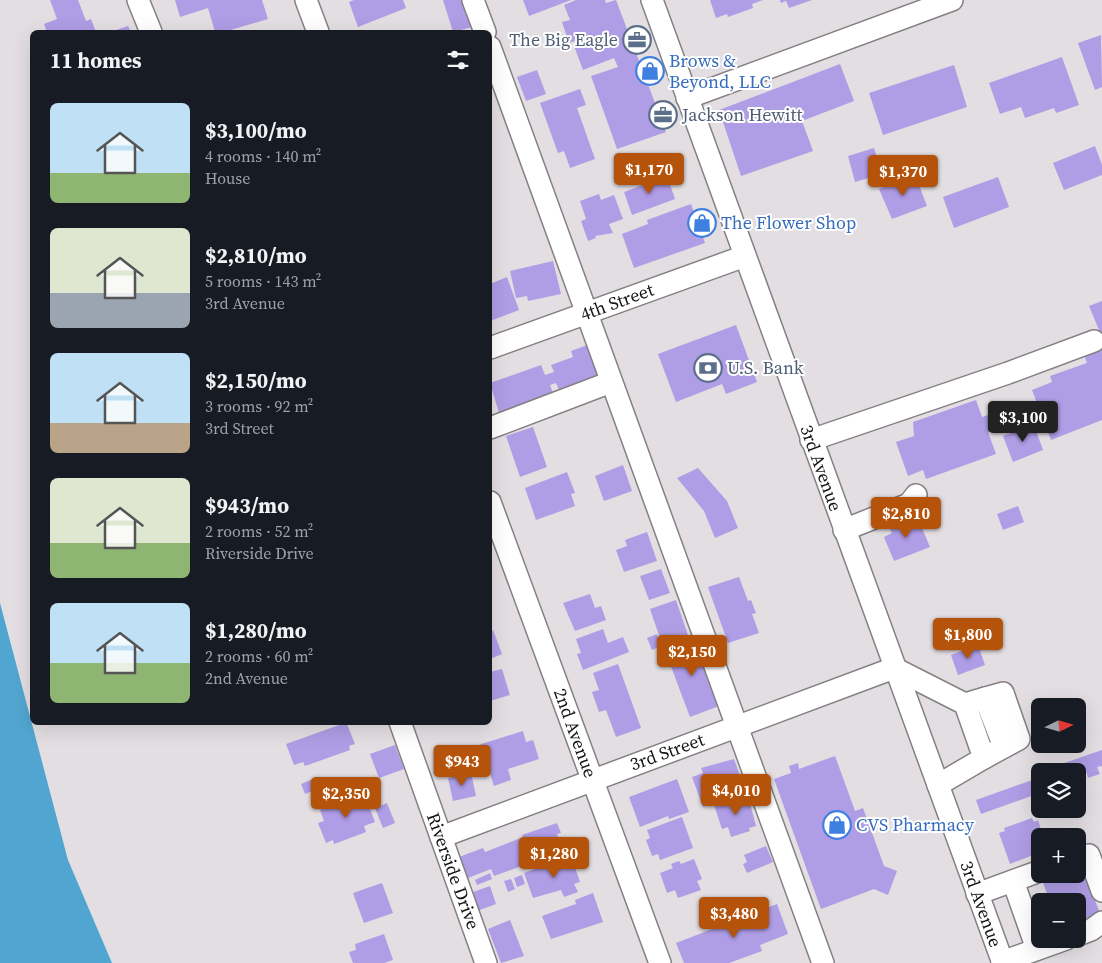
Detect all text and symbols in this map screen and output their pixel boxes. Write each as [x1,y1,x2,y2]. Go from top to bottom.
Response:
office icon: The Big Eagle [622,25,652,55]
place label: The Big Eagle [509,27,618,52]
text: 11 homes [50,46,142,75]
icon: filters [444,46,472,74]
place label: Brows & Beyond, LLC [669,48,771,94]
shop icon: Brows & Beyond, LLC [635,56,665,86]
office icon: Jackson Hewitt [648,100,678,130]
place label: Jackson Hewitt [681,102,802,127]
text: $3,100/mo [205,116,307,145]
icon: home [90,123,150,183]
text: 4 rooms · 140 m² [205,145,321,167]
pin: $1,170 [608,152,690,195]
pin: $1,370 [862,154,944,197]
text: $1,170 [625,158,673,180]
text: $1,370 [879,160,927,182]
text: House [205,167,250,189]
shop icon: The Flower Shop [687,208,717,238]
place label: The Flower Shop [721,210,856,235]
text: $2,810/mo [205,241,307,270]
icon: home [90,248,150,308]
text: 5 rooms · 143 m² [205,270,321,292]
street label: 4th Street [577,277,657,326]
text: 3rd Avenue [205,292,285,314]
bank icon: U.S. Bank [693,353,723,383]
place label: U.S. Bank [727,355,804,380]
text: $2,150/mo [205,366,307,395]
icon: home [90,373,150,433]
text: 3 rooms · 92 m² [205,395,313,417]
pin: $3,100 [982,400,1064,443]
text: $3,100 [999,406,1047,428]
text: 3rd Street [205,417,274,439]
street label: 3rd Avenue [794,421,849,514]
text: $943/mo [205,491,289,520]
pin: $2,810 [865,496,947,539]
icon: home [90,498,150,558]
text: $2,810 [882,502,930,524]
text: 2 rooms · 52 m² [205,520,313,542]
text: Riverside Drive [205,542,314,564]
text: $1,280/mo [205,616,307,645]
pin: $1,800 [927,618,1009,660]
icon: home [90,623,150,683]
text: $1,800 [944,623,992,645]
pin: $2,150 [651,634,733,677]
text: $2,150 [668,640,716,662]
text: 2 rooms · 60 m² [205,645,313,667]
text: 2nd Avenue [205,667,288,689]
street label: 2nd Avenue [548,685,603,781]
north arrow [1031,698,1086,752]
map controls [1031,698,1086,948]
street label: 3rd Street [626,727,708,777]
pin: $943 [432,744,492,787]
text: $943 [445,750,479,772]
button: layers [1031,763,1086,818]
pin: $4,010 [695,774,777,816]
pin: $2,350 [305,776,387,819]
text: $4,010 [712,779,760,801]
text: $2,350 [322,782,370,804]
street label: Riverside Drive [421,809,486,933]
shop icon: CVS Pharmacy [822,810,852,840]
place label: CVS Pharmacy [856,812,975,837]
button: + [1031,828,1086,883]
pin: $1,280 [513,836,595,879]
text: $1,280 [530,842,578,864]
street label: 3rd Avenue [954,857,1009,950]
button: − [1031,893,1086,948]
pin: $3,480 [693,896,775,939]
text: $3,480 [710,902,758,924]

